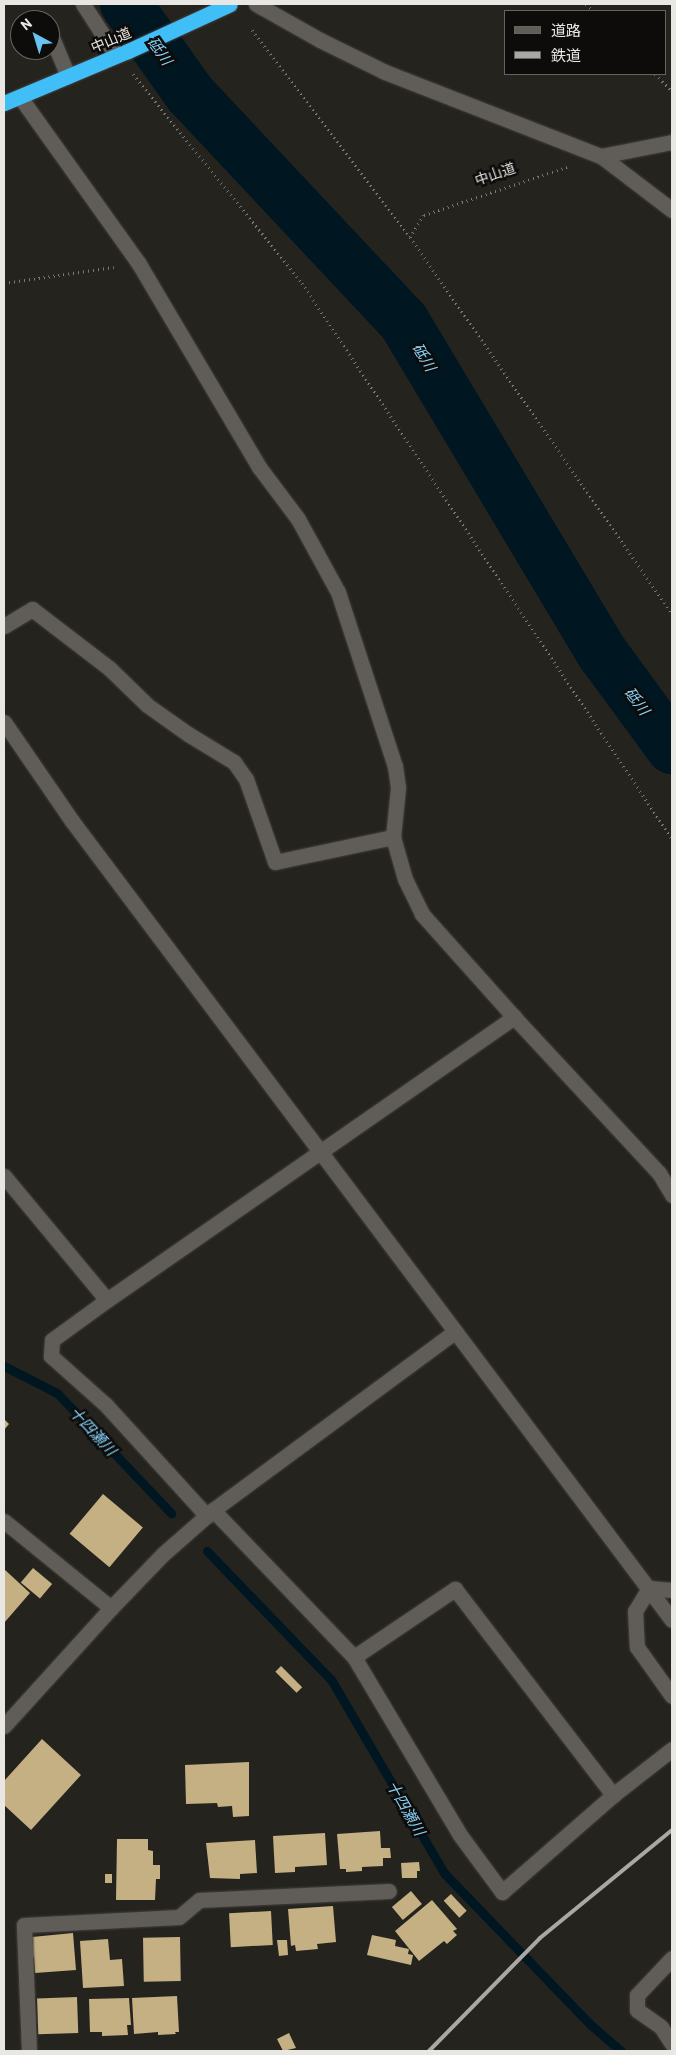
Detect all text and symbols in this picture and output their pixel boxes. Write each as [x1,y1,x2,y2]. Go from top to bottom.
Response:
north arrow [10,10,60,60]
legend [503,10,666,75]
text: N [17,14,35,33]
text: 道路 [551,21,581,39]
street label: 中山道 [88,24,134,56]
water label: 砥川 [144,34,176,68]
text: 鉄道 [551,46,581,64]
street label: 中山道 [472,159,518,189]
water label: 砥川 [409,340,439,374]
water label: 砥川 [621,684,653,718]
water label: 十四瀬川 [66,1403,120,1459]
water label: 十四瀬川 [383,1778,429,1838]

